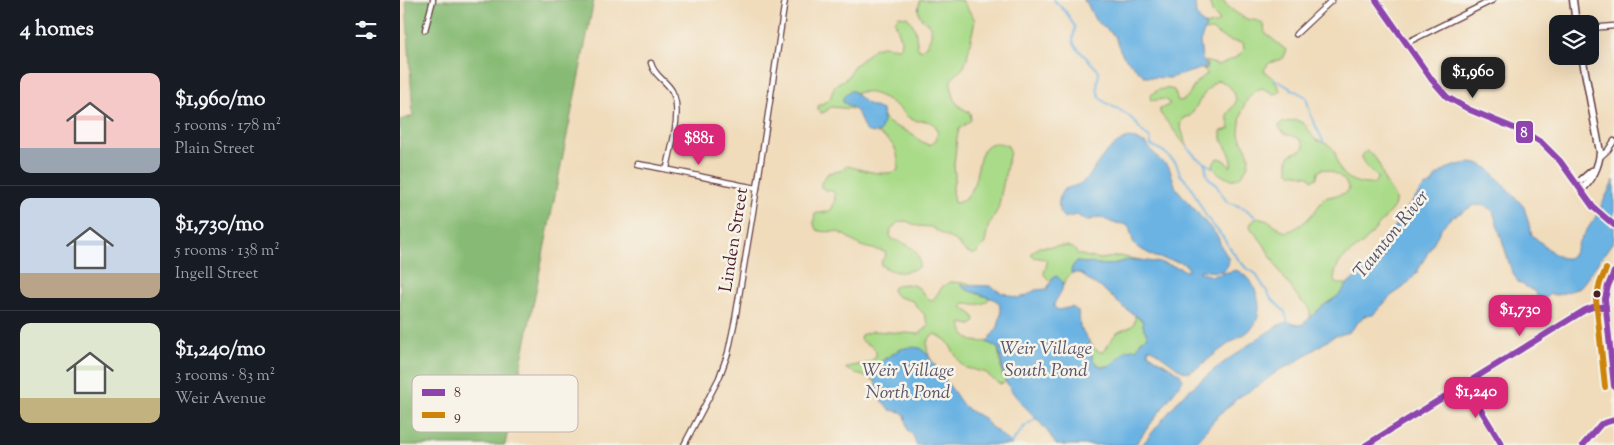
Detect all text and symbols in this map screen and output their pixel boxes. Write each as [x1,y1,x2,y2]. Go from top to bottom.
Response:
text: 4 homes [20,15,94,45]
map controls [1549,15,1599,65]
button: layers [1549,15,1599,65]
icon: filters [352,16,380,44]
pin: $1,960 [1432,56,1514,99]
text: $1,960 [1452,61,1494,84]
text: $1,960/mo [175,85,265,115]
icon: home [60,93,120,153]
text: 5 rooms · 178 m² [175,115,281,138]
line badge: 8 [1515,120,1534,144]
pin: $881 [669,124,729,166]
text: 8 [1521,124,1528,144]
text: $881 [684,128,714,151]
text: Plain Street [175,138,255,161]
water label: Taunton River [1348,185,1436,285]
street label: Linden Street [714,186,756,294]
text: $1,730/mo [175,210,264,240]
icon: home [60,218,120,278]
text: 5 rooms · 138 m² [175,240,280,263]
text: Ingell Street [175,263,258,286]
unlabelled marker [1592,289,1602,299]
pin: $1,730 [1479,294,1561,337]
text: $1,730 [1500,299,1540,322]
text: $1,240/mo [175,335,265,365]
water label: Weir Village South Pond [1000,336,1093,385]
icon: home [60,343,120,403]
water label: Weir Village North Pond [862,358,955,407]
text: 3 rooms · 83 m² [175,365,275,388]
legend [412,375,578,432]
pin: $1,240 [1435,376,1517,419]
text: $1,240 [1455,381,1497,404]
text: 8 [454,384,461,404]
text: Weir Avenue [175,388,266,411]
text: 9 [454,407,461,427]

